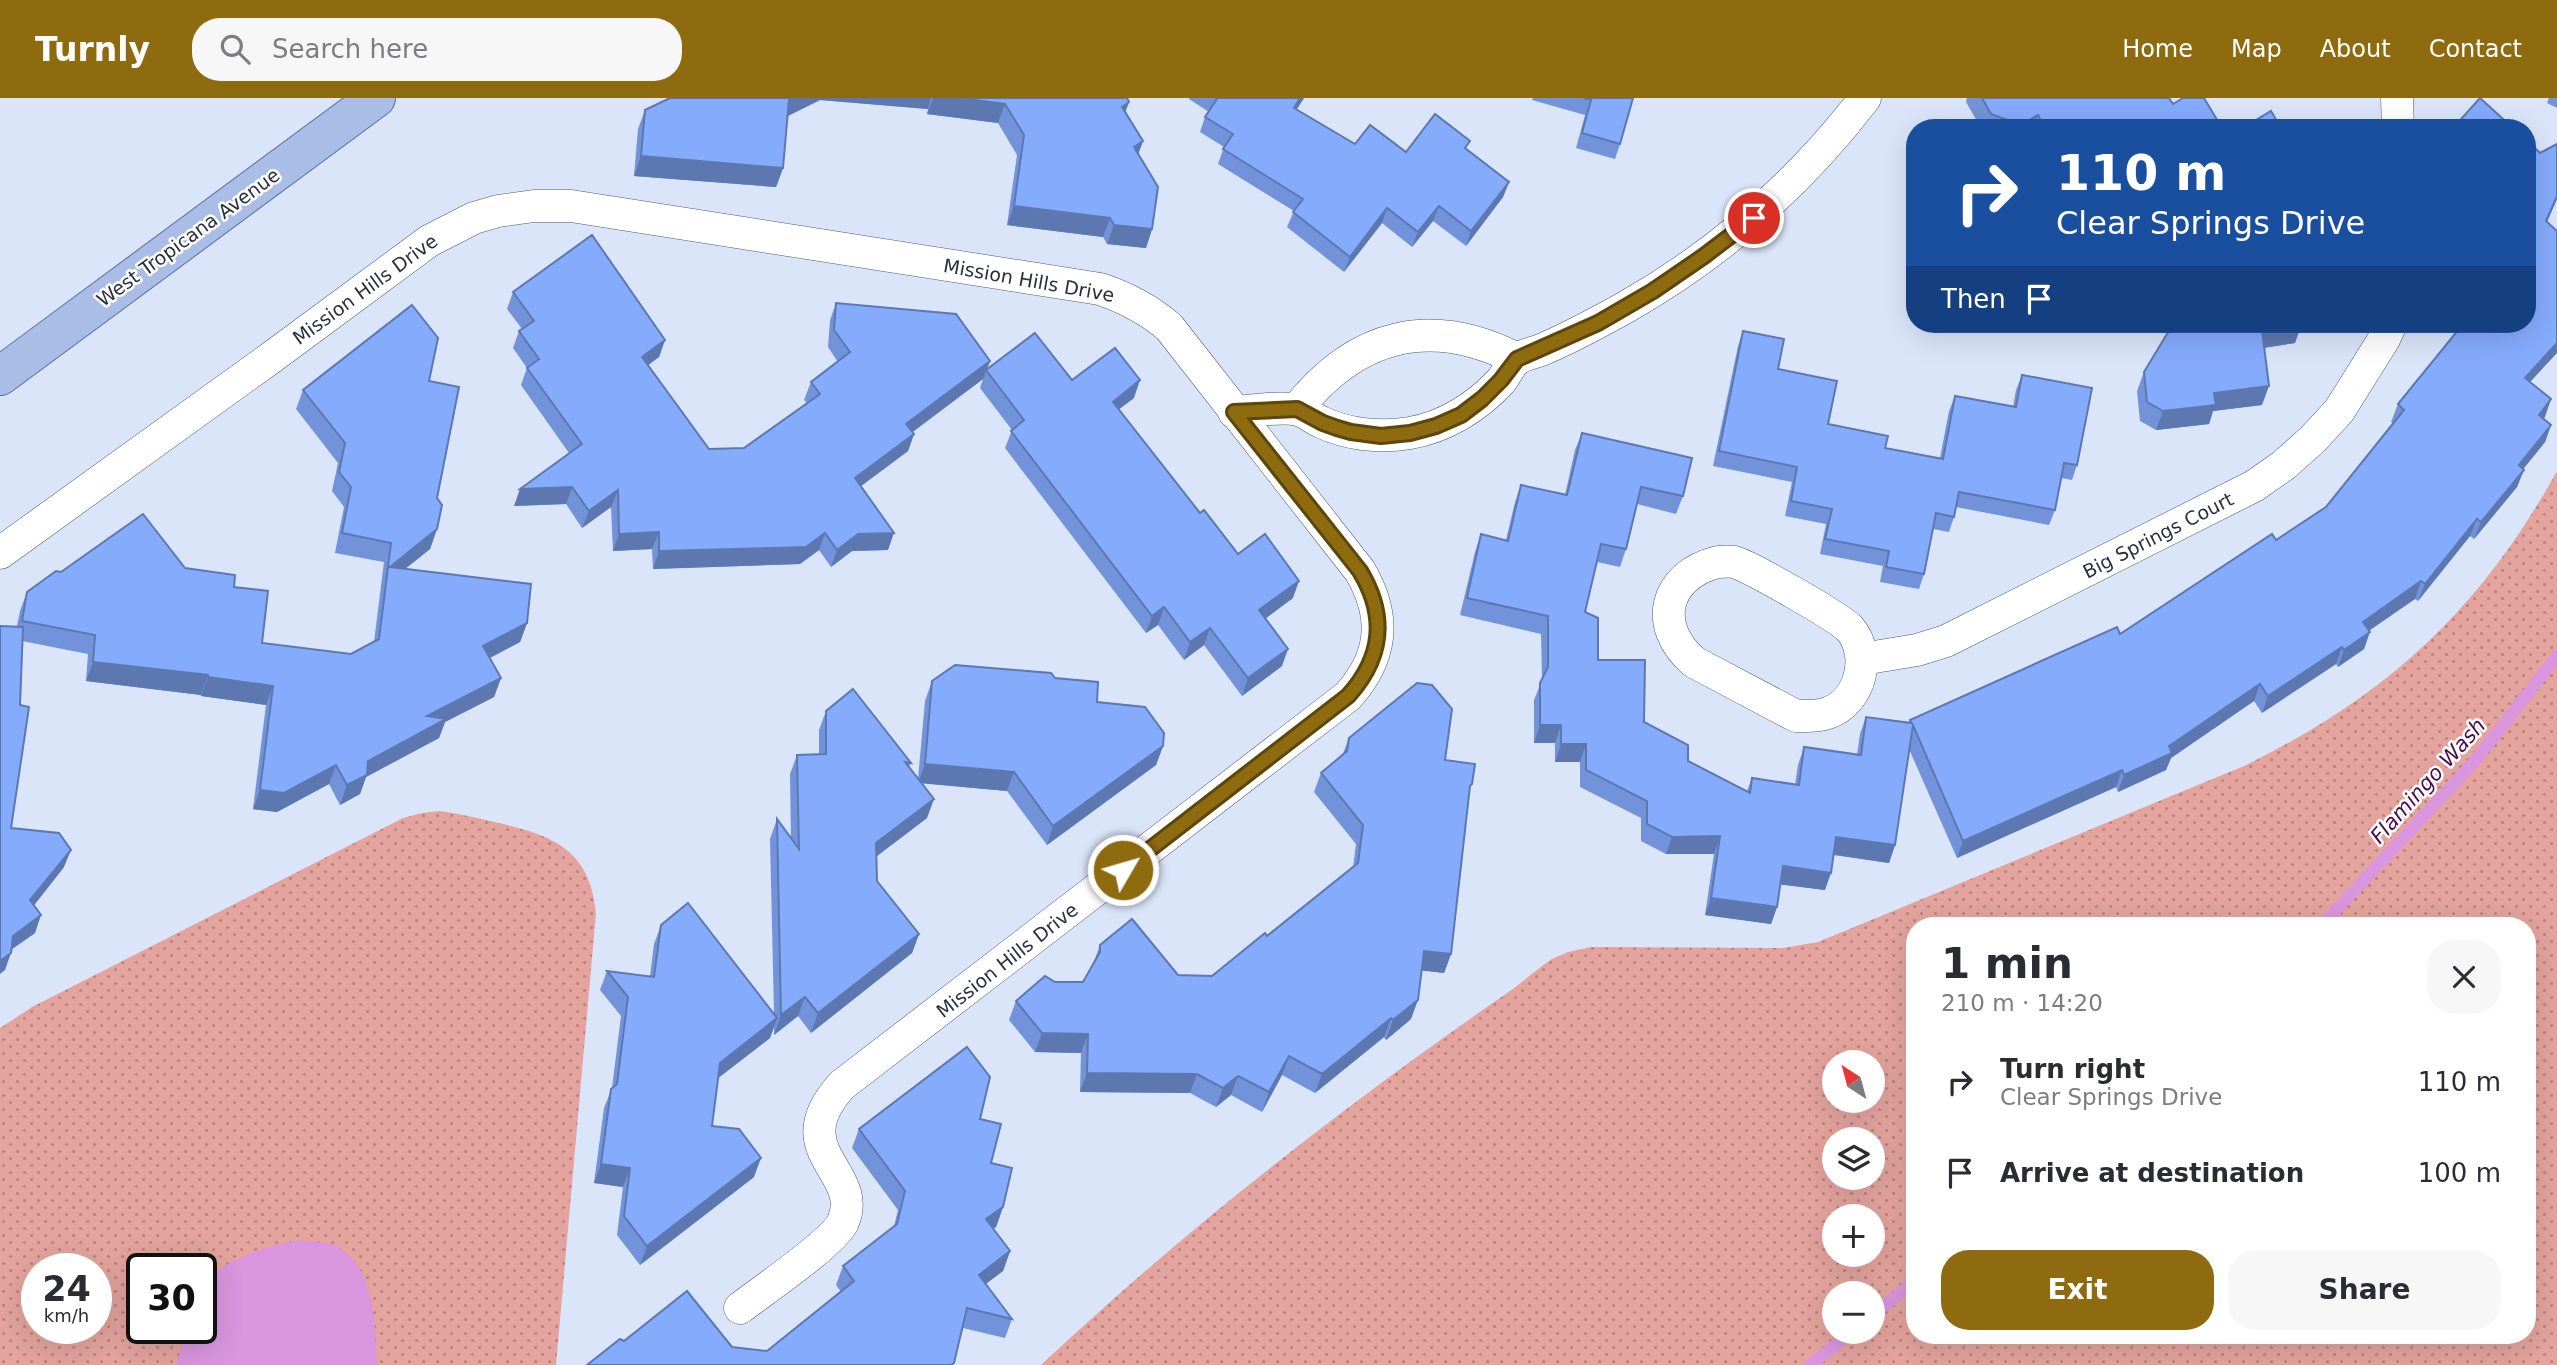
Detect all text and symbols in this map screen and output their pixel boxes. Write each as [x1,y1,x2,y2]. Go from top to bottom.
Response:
search box [192,18,682,81]
text: Turnly [35,30,150,69]
icon: search [216,30,254,68]
text: Search here [272,34,428,64]
text: Home [2122,35,2193,63]
text: Map [2231,35,2282,63]
text: About [2320,35,2391,63]
text: Contact [2429,35,2522,63]
text: 110 m [2056,145,2226,202]
icon: right [1941,147,2032,238]
street label: West Tropicana Avenue [92,163,284,311]
pin [1724,188,1784,248]
icon: arrive [1735,199,1773,237]
text: Clear Springs Drive [2056,204,2365,242]
street label: Mission Hills Drive [288,229,442,349]
street label: Mission Hills Drive [942,254,1116,306]
icon: arrive [2020,280,2058,318]
text: Then [1941,284,2006,314]
street label: Big Springs Court [2079,488,2237,582]
water label: Flamingo Wash [2366,714,2490,848]
position arrow [1086,833,1160,907]
street label: Mission Hills Drive [932,898,1082,1022]
text: 1 min [1941,939,2073,988]
button: close [2427,940,2501,1014]
text: 210 m · 14:20 [1941,990,2103,1016]
north arrow [1822,1050,1885,1113]
map controls [1822,1050,1885,1344]
text: Turn right [2000,1054,2145,1084]
icon: right [1941,1063,1979,1101]
text: 110 m [2418,1067,2501,1097]
text: Clear Springs Drive [2000,1084,2222,1110]
button: layers [1822,1127,1885,1190]
icon: arrive [1941,1154,1979,1192]
text: Arrive at destination [2000,1158,2304,1188]
text: 100 m [2418,1158,2501,1188]
button: + [1822,1204,1885,1267]
button: Exit [1941,1250,2214,1330]
button: Share [2228,1250,2501,1330]
speed limit sign: 30 [126,1253,217,1344]
text: 24 [42,1269,91,1309]
button: − [1822,1281,1885,1344]
text: km/h [44,1305,89,1326]

